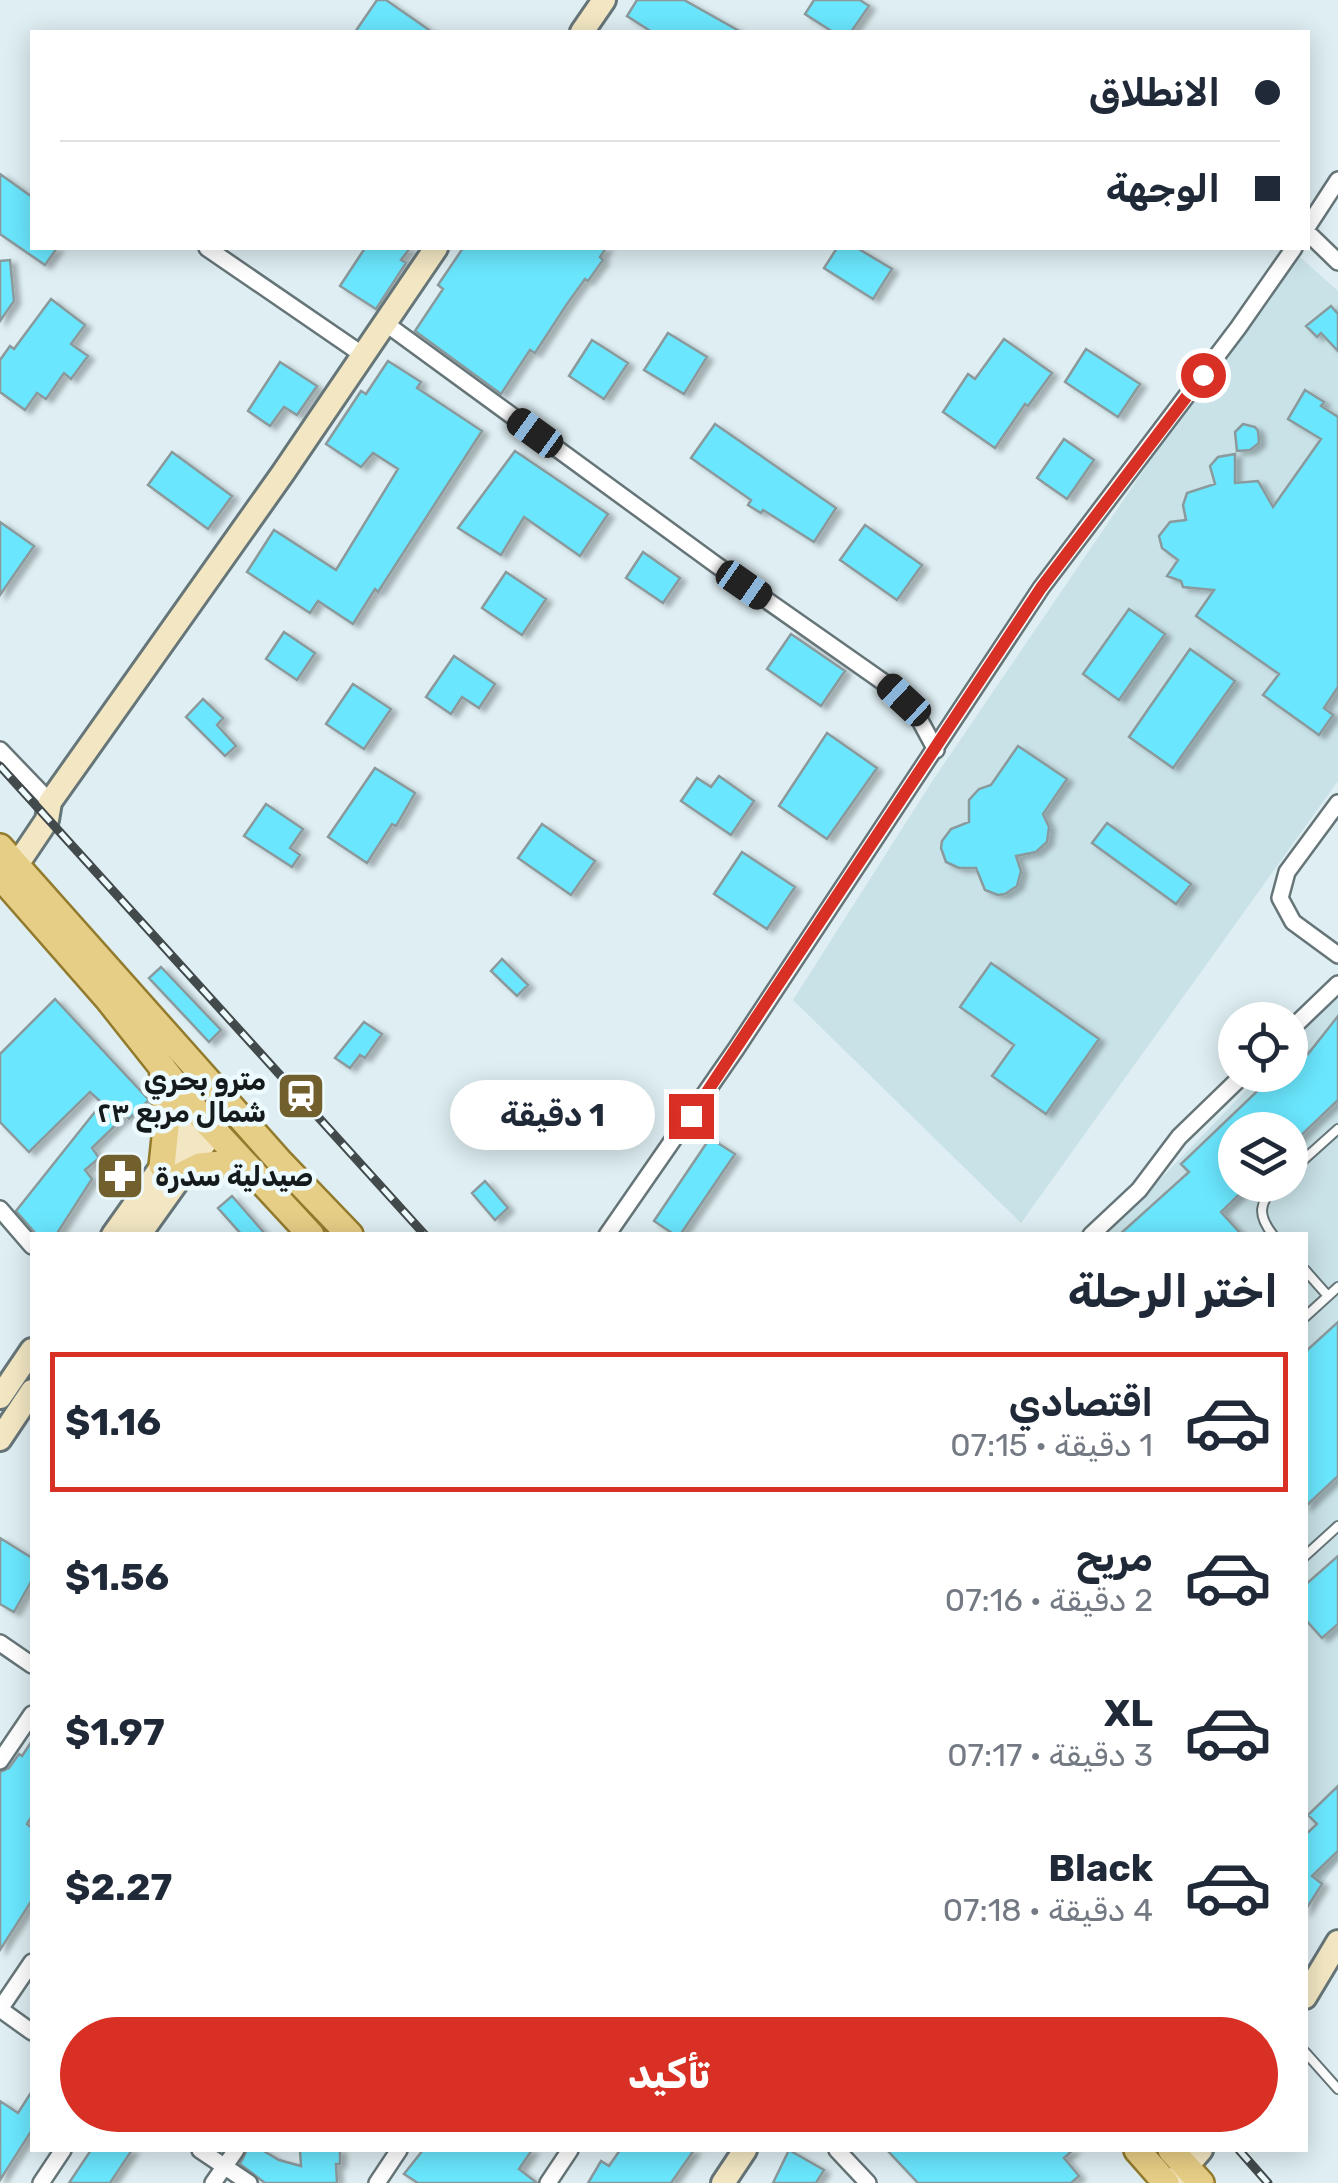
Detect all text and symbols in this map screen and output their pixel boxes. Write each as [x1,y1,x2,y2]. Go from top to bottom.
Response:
text: الانطلاق [1089,70,1220,116]
text: الوجهة [1106,166,1220,212]
route start [1181,353,1226,398]
car [502,403,568,463]
car [711,556,777,614]
car [872,669,936,731]
map controls [1218,1002,1308,1202]
button: locate [1218,1002,1308,1092]
place label: مترو بحري شمال مربع ٢٣ [97,1064,266,1133]
station icon: مترو بحري شمال مربع ٢٣ [275,1070,327,1122]
callout: 1 دقيقة [451,1081,656,1151]
route end [669,1094,714,1139]
text: 1 دقيقة [500,1096,605,1134]
button: layers [1218,1112,1308,1202]
pharmacy icon: صيدلية سدرة [94,1150,146,1202]
place label: صيدلية سدرة [155,1160,313,1193]
text: اختر الرحلة [1068,1265,1278,1318]
icon: car [1183,1377,1273,1467]
text: اقتصادي [1009,1380,1153,1426]
text: $1.16 [65,1399,161,1445]
text: 1 دقيقة · 07:15 [950,1426,1153,1464]
icon: car [1183,1532,1273,1622]
text: مريح [1076,1535,1153,1581]
text: $1.56 [65,1554,169,1600]
text: 2 دقيقة · 07:16 [945,1581,1153,1619]
icon: car [1183,1687,1273,1777]
text: XL [1104,1690,1153,1736]
text: $1.97 [65,1709,165,1755]
text: 3 دقيقة · 07:17 [947,1736,1153,1774]
icon: car [1183,1842,1273,1932]
text: Black [1048,1845,1153,1891]
text: $2.27 [65,1864,172,1910]
text: 4 دقيقة · 07:18 [943,1891,1153,1929]
button: تأكيد [60,2017,1278,2132]

